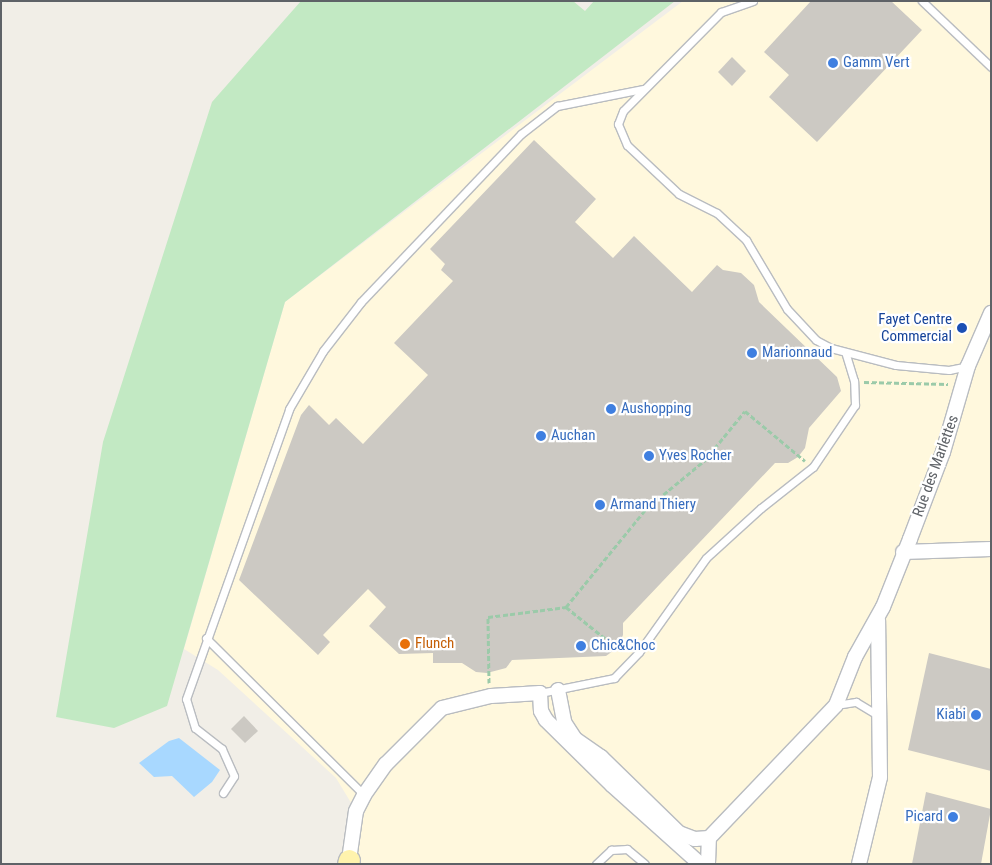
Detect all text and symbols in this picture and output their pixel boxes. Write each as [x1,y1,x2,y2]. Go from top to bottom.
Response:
place label: Gamm Vert [843,54,910,72]
marker: Gamm Vert [827,57,839,69]
place label: Fayet Centre Commercial [878,310,952,345]
marker: Fayet Centre Commercial [956,322,968,334]
place label: Marionnaud [762,344,832,362]
marker: Marionnaud [746,347,758,359]
place label: Aushopping [621,400,691,418]
marker: Aushopping [605,403,617,415]
street label: Rue des Marlettes [909,413,963,519]
place label: Auchan [551,427,595,445]
marker: Auchan [535,430,547,442]
place label: Yves Rocher [659,447,732,465]
marker: Yves Rocher [643,450,655,462]
place label: Armand Thiery [610,496,696,514]
marker: Armand Thiery [594,499,606,511]
place label: Flunch [415,635,454,653]
place label: Chic&Choc [591,637,655,655]
marker: Flunch [399,638,411,650]
marker: Chic&Choc [575,640,587,652]
place label: Kiabi [936,706,966,724]
marker: Kiabi [970,709,982,721]
place label: Picard [905,808,943,826]
marker: Picard [947,811,959,823]

